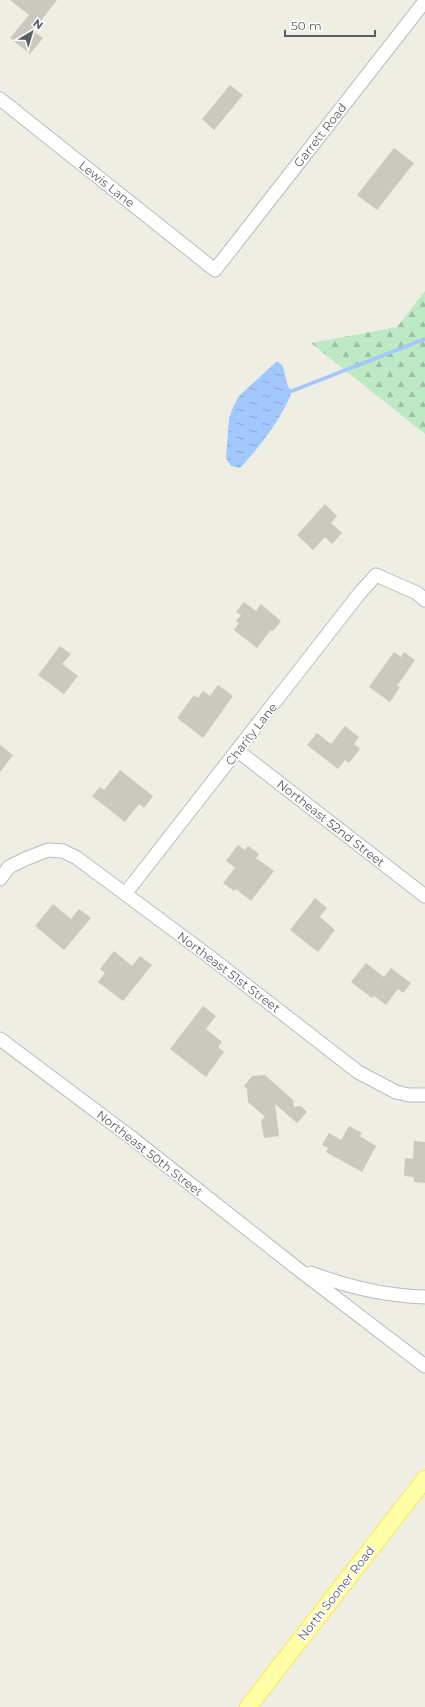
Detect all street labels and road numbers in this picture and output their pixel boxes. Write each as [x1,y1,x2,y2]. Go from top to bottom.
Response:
street label: Garrett Road [290,100,350,170]
street label: Lewis Lane [76,158,138,210]
street label: Charity Lane [222,700,280,768]
street label: Northeast 52nd Street [274,776,388,870]
street label: Northeast 51st Street [175,929,283,1016]
street label: Northeast 50th Street [94,1107,206,1199]
street label: North Sooner Road [295,1543,377,1643]

